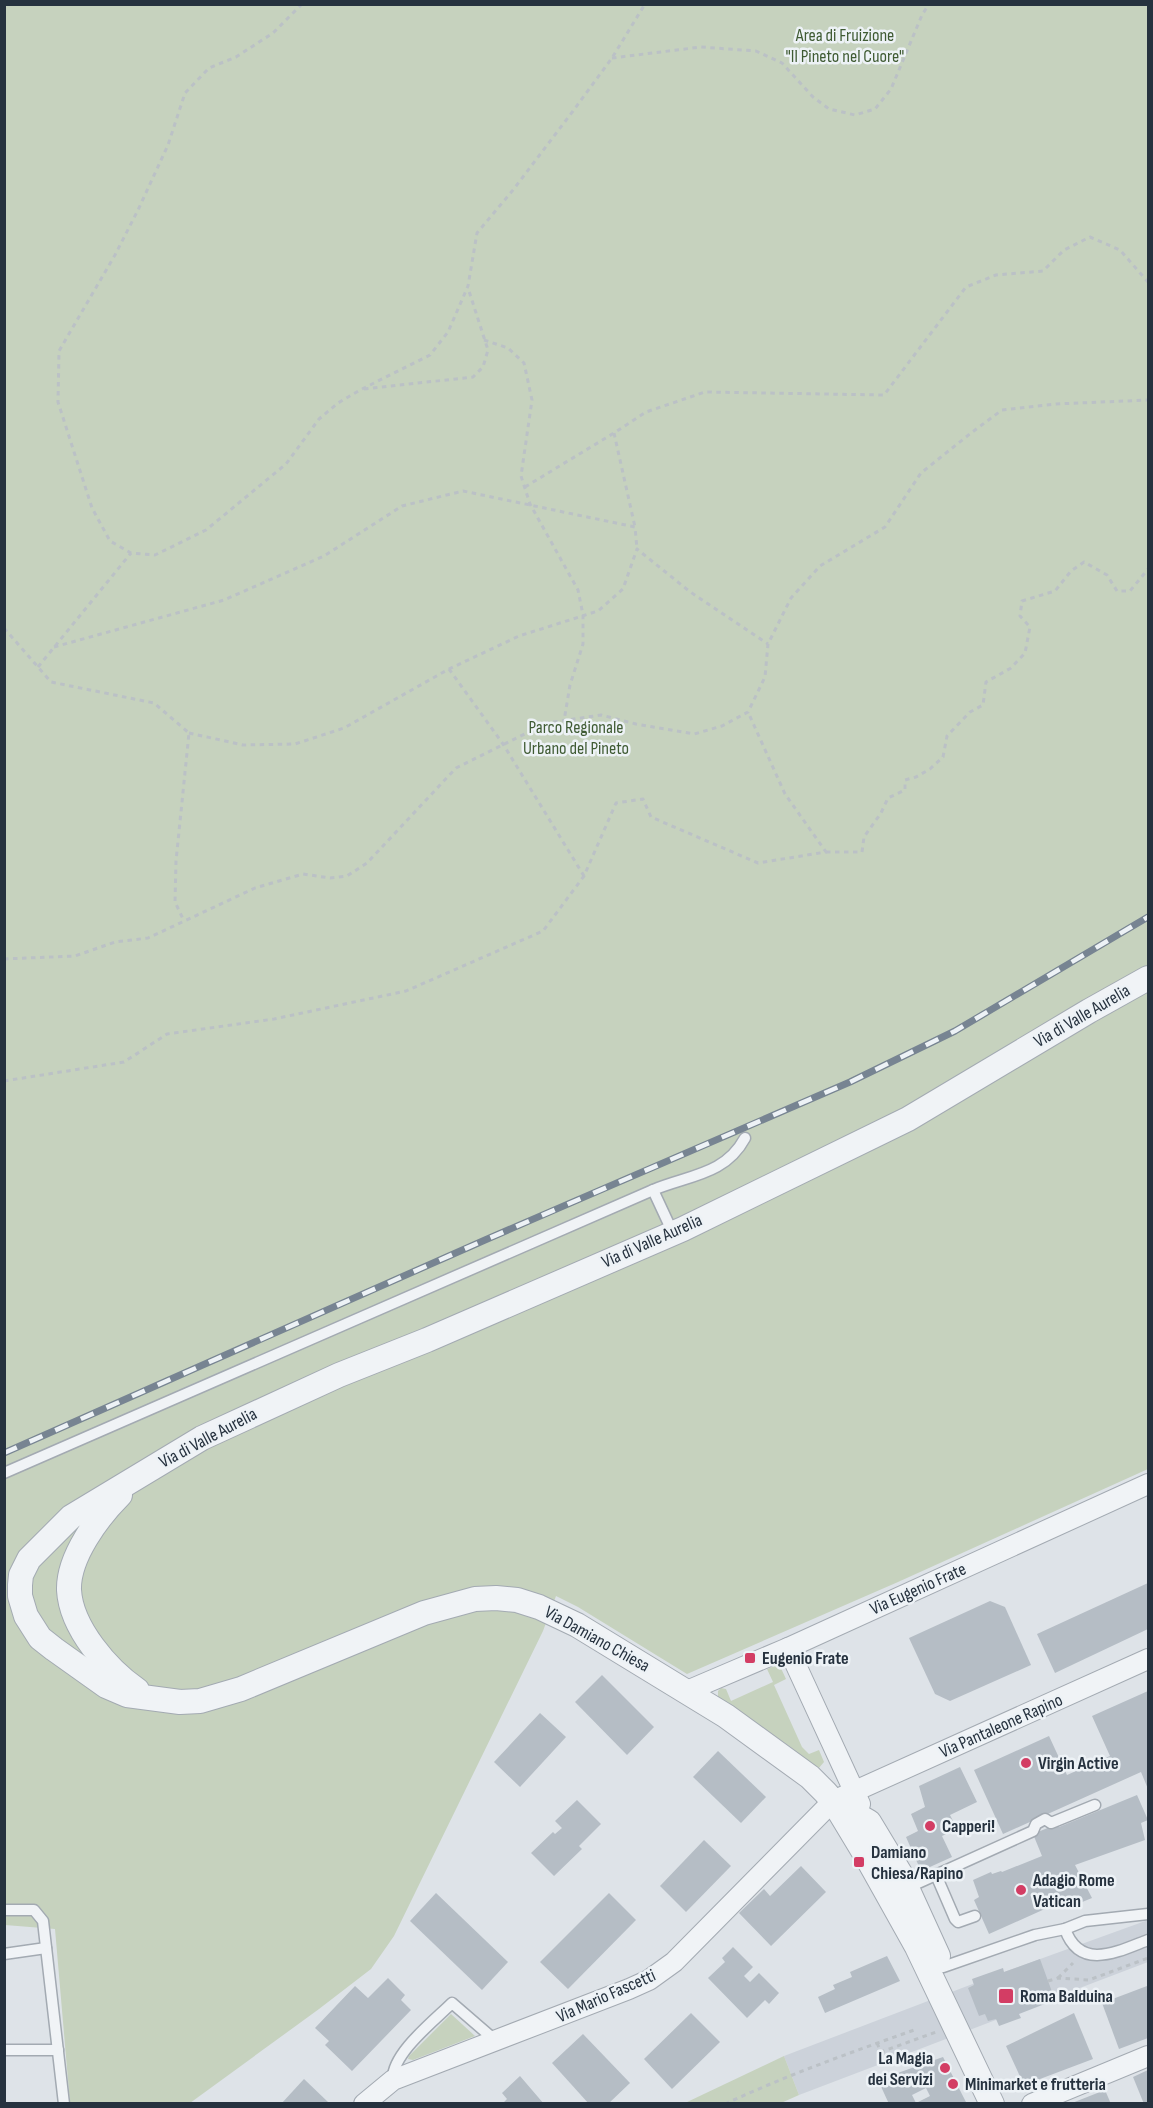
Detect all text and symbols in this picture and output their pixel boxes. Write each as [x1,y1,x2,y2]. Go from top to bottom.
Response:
park label: Area di Fruizione "Il Pineto nel Cuore" [786,25,904,67]
park label: Parco Regionale Urbano del Pineto [523,717,629,759]
street label: Via di Valle Aurelia [1030,980,1134,1052]
street label: Via di Valle Aurelia [599,1210,705,1272]
street label: Via di Valle Aurelia [156,1403,260,1473]
street label: Via Eugenio Frate [867,1558,969,1620]
street label: Via Damiano Chiesa [541,1601,653,1677]
place label: Eugenio Frate [762,1648,849,1669]
marker: Eugenio Frate [743,1651,757,1665]
street label: Via Pantaleone Rapino [936,1689,1066,1763]
place label: Virgin Active [1038,1753,1119,1774]
marker: Virgin Active [1019,1756,1033,1770]
place label: Capperi! [942,1816,995,1837]
marker: Capperi! [923,1819,937,1833]
place label: Damiano Chiesa/Rapino [871,1842,963,1884]
marker: Damiano Chiesa/Rapino [852,1855,866,1869]
place label: Adagio Rome Vatican [1032,1870,1115,1912]
marker: Adagio Rome Vatican [1014,1883,1028,1897]
street label: Via Mario Fascetti [553,1965,659,2027]
place label: Roma Balduina [1020,1986,1113,2007]
marker: Roma Balduina [997,1987,1015,2005]
place label: La Magia dei Servizi [868,2048,933,2090]
marker: La Magia dei Servizi [938,2061,952,2075]
place label: Minimarket e frutteria [965,2074,1106,2095]
marker: Minimarket e frutteria [946,2077,960,2091]

